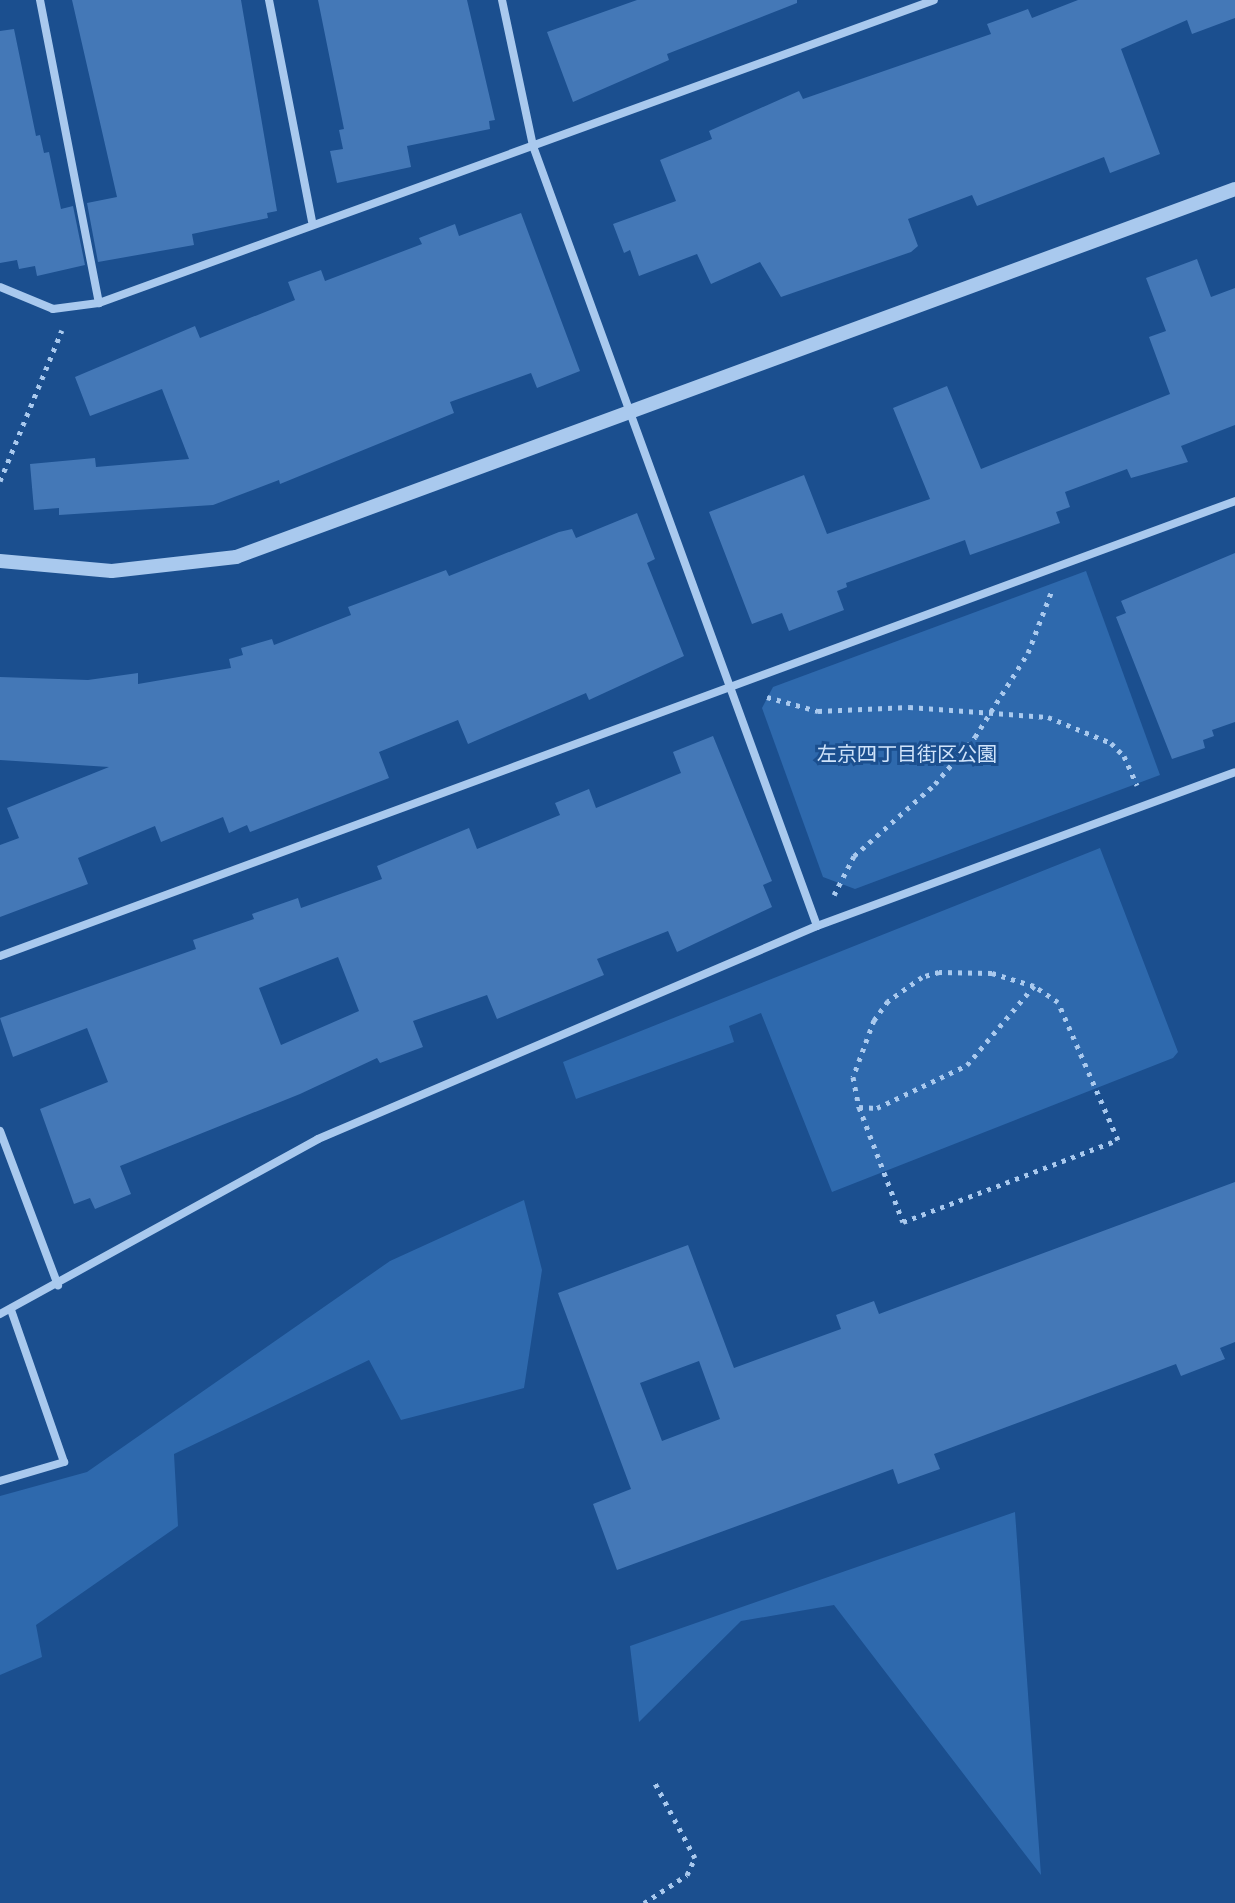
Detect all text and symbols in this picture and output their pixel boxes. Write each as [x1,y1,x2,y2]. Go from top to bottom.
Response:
park label: 左京四丁目街区公園 [817,741,997,765]

